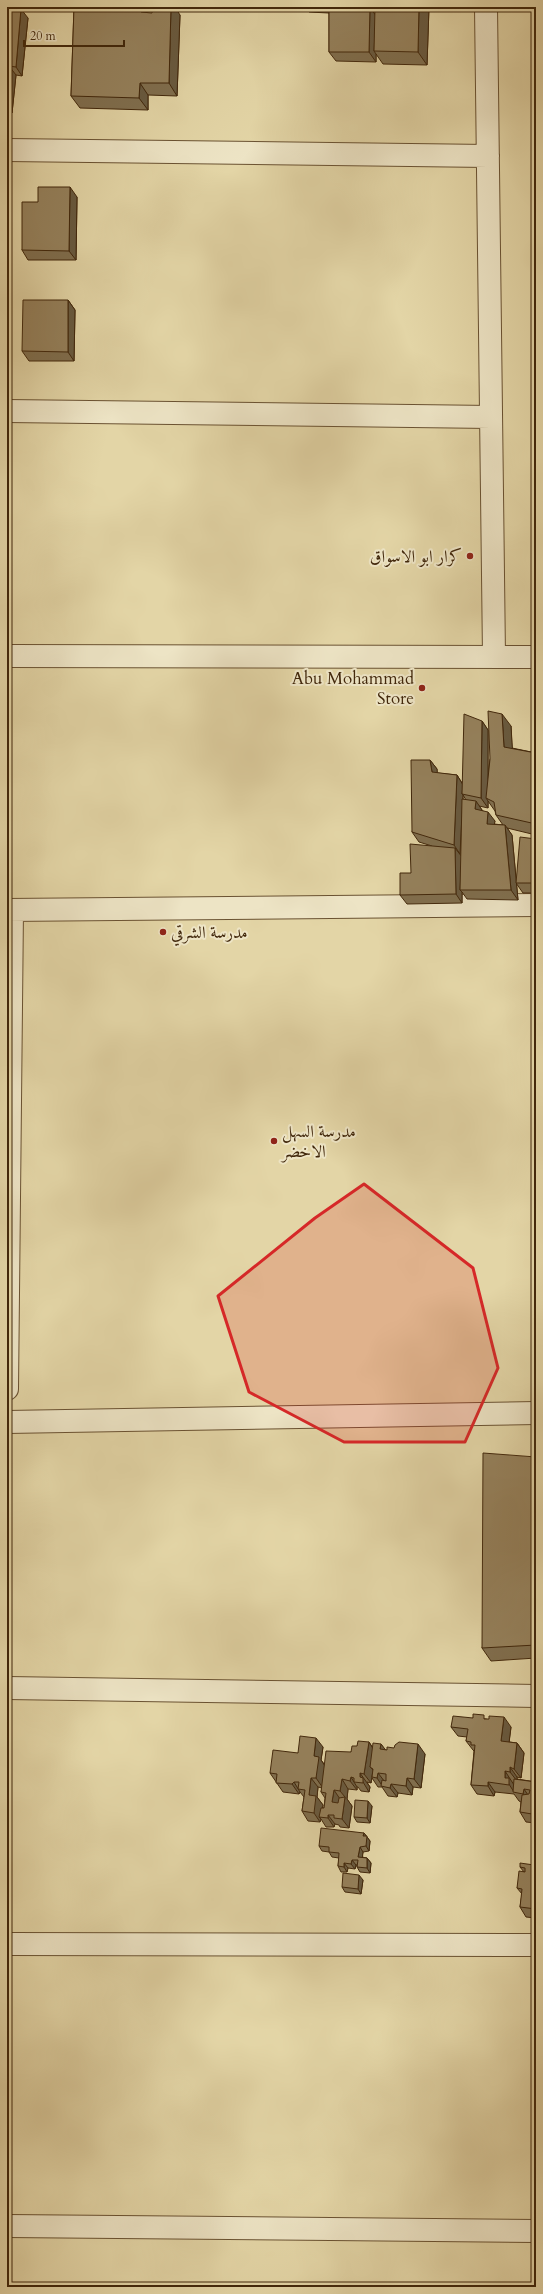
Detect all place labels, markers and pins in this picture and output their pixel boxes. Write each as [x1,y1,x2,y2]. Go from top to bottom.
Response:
place label: كرار ابو الاسواق [370,545,462,568]
marker: كرار ابو الاسواق [465,551,475,561]
place label: Abu Mohammad Store [292,667,414,710]
marker: Abu Mohammad Store [417,683,427,693]
place label: مدرسة الشرقي [171,921,248,947]
marker: مدرسة الشرقي [158,927,168,937]
place label: مدرسة السهل الاخضر [280,1120,356,1163]
marker: مدرسة السهل الاخضر [269,1136,279,1146]

